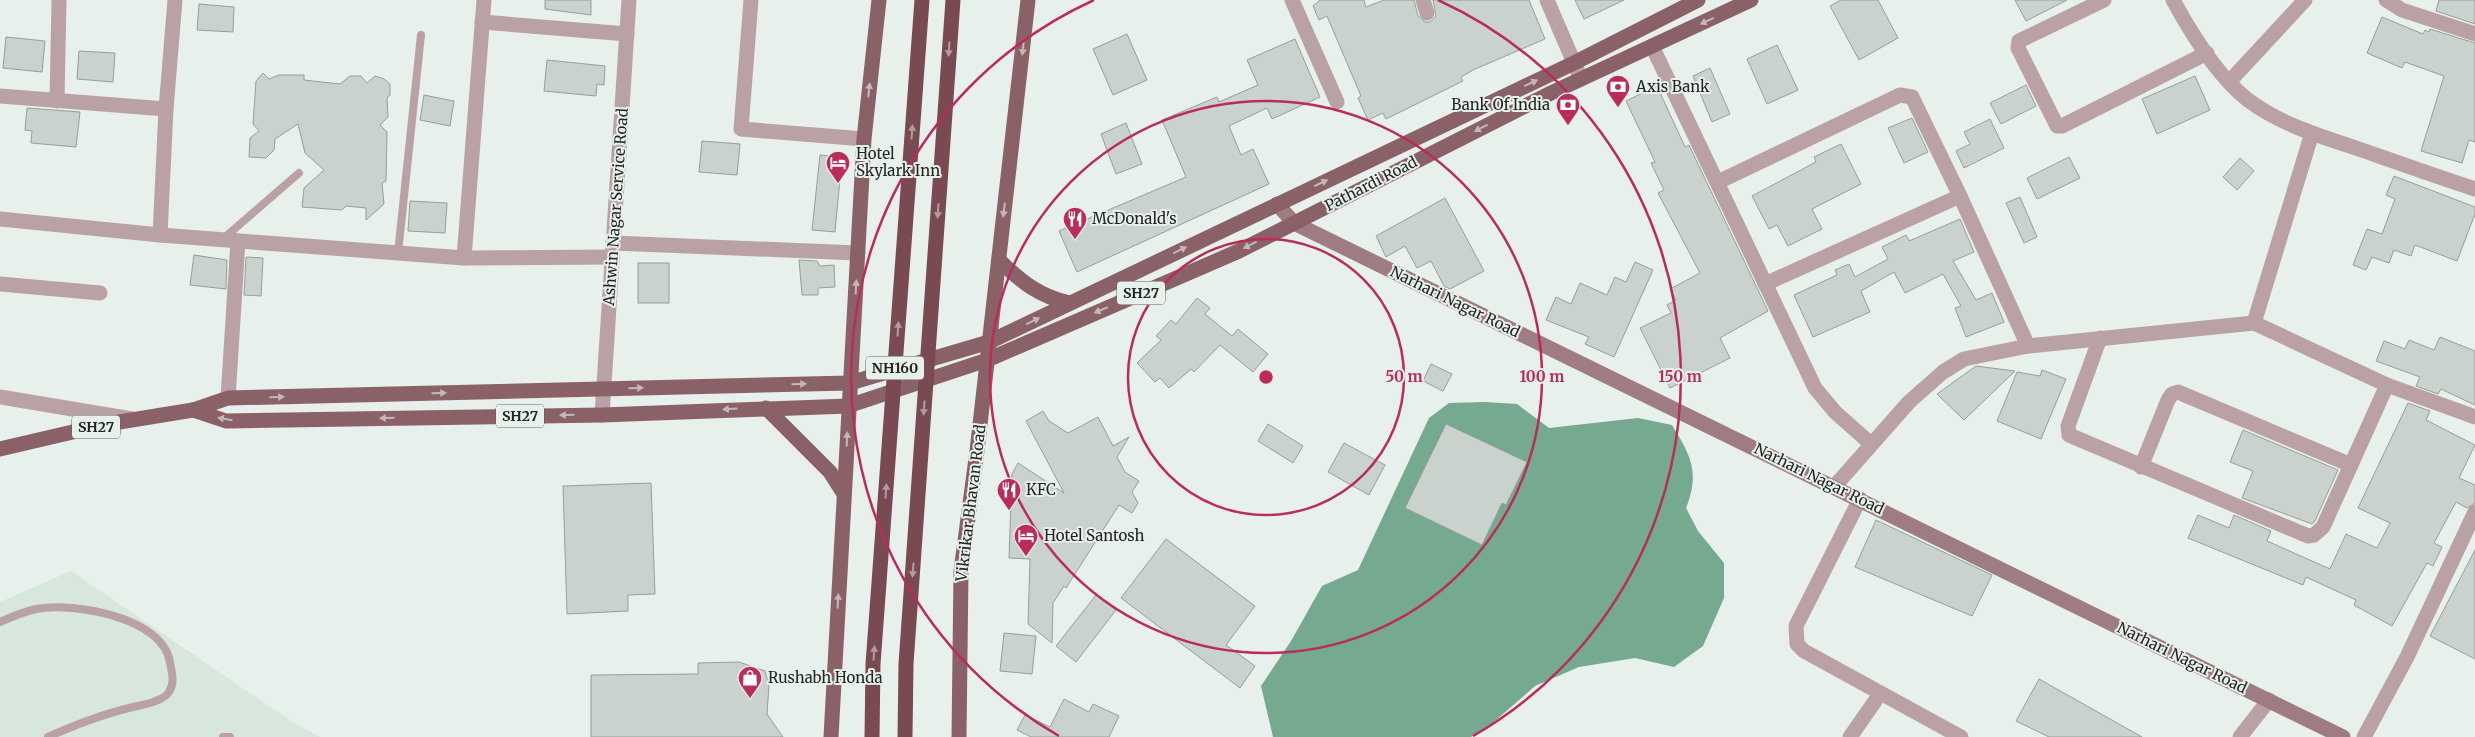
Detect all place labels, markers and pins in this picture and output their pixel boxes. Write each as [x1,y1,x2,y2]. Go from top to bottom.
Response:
bank icon: Axis Bank [1605,74,1631,108]
place label: Axis Bank [1635,77,1710,96]
bank icon: Bank Of India [1555,92,1581,126]
place label: Bank Of India [1451,95,1550,114]
place label: Hotel Skylark Inn [856,144,940,180]
hotel icon: Hotel Skylark Inn [825,150,851,184]
restaurant icon: McDonald's [1062,206,1088,240]
place label: McDonald's [1092,209,1177,228]
centre of rings [1257,368,1275,386]
restaurant icon: KFC [996,477,1022,511]
place label: KFC [1026,480,1056,499]
hotel icon: Hotel Santosh [1013,523,1039,557]
place label: Hotel Santosh [1044,526,1144,545]
shop icon: Rushabh Honda [737,665,763,699]
place label: Rushabh Honda [768,668,883,687]

